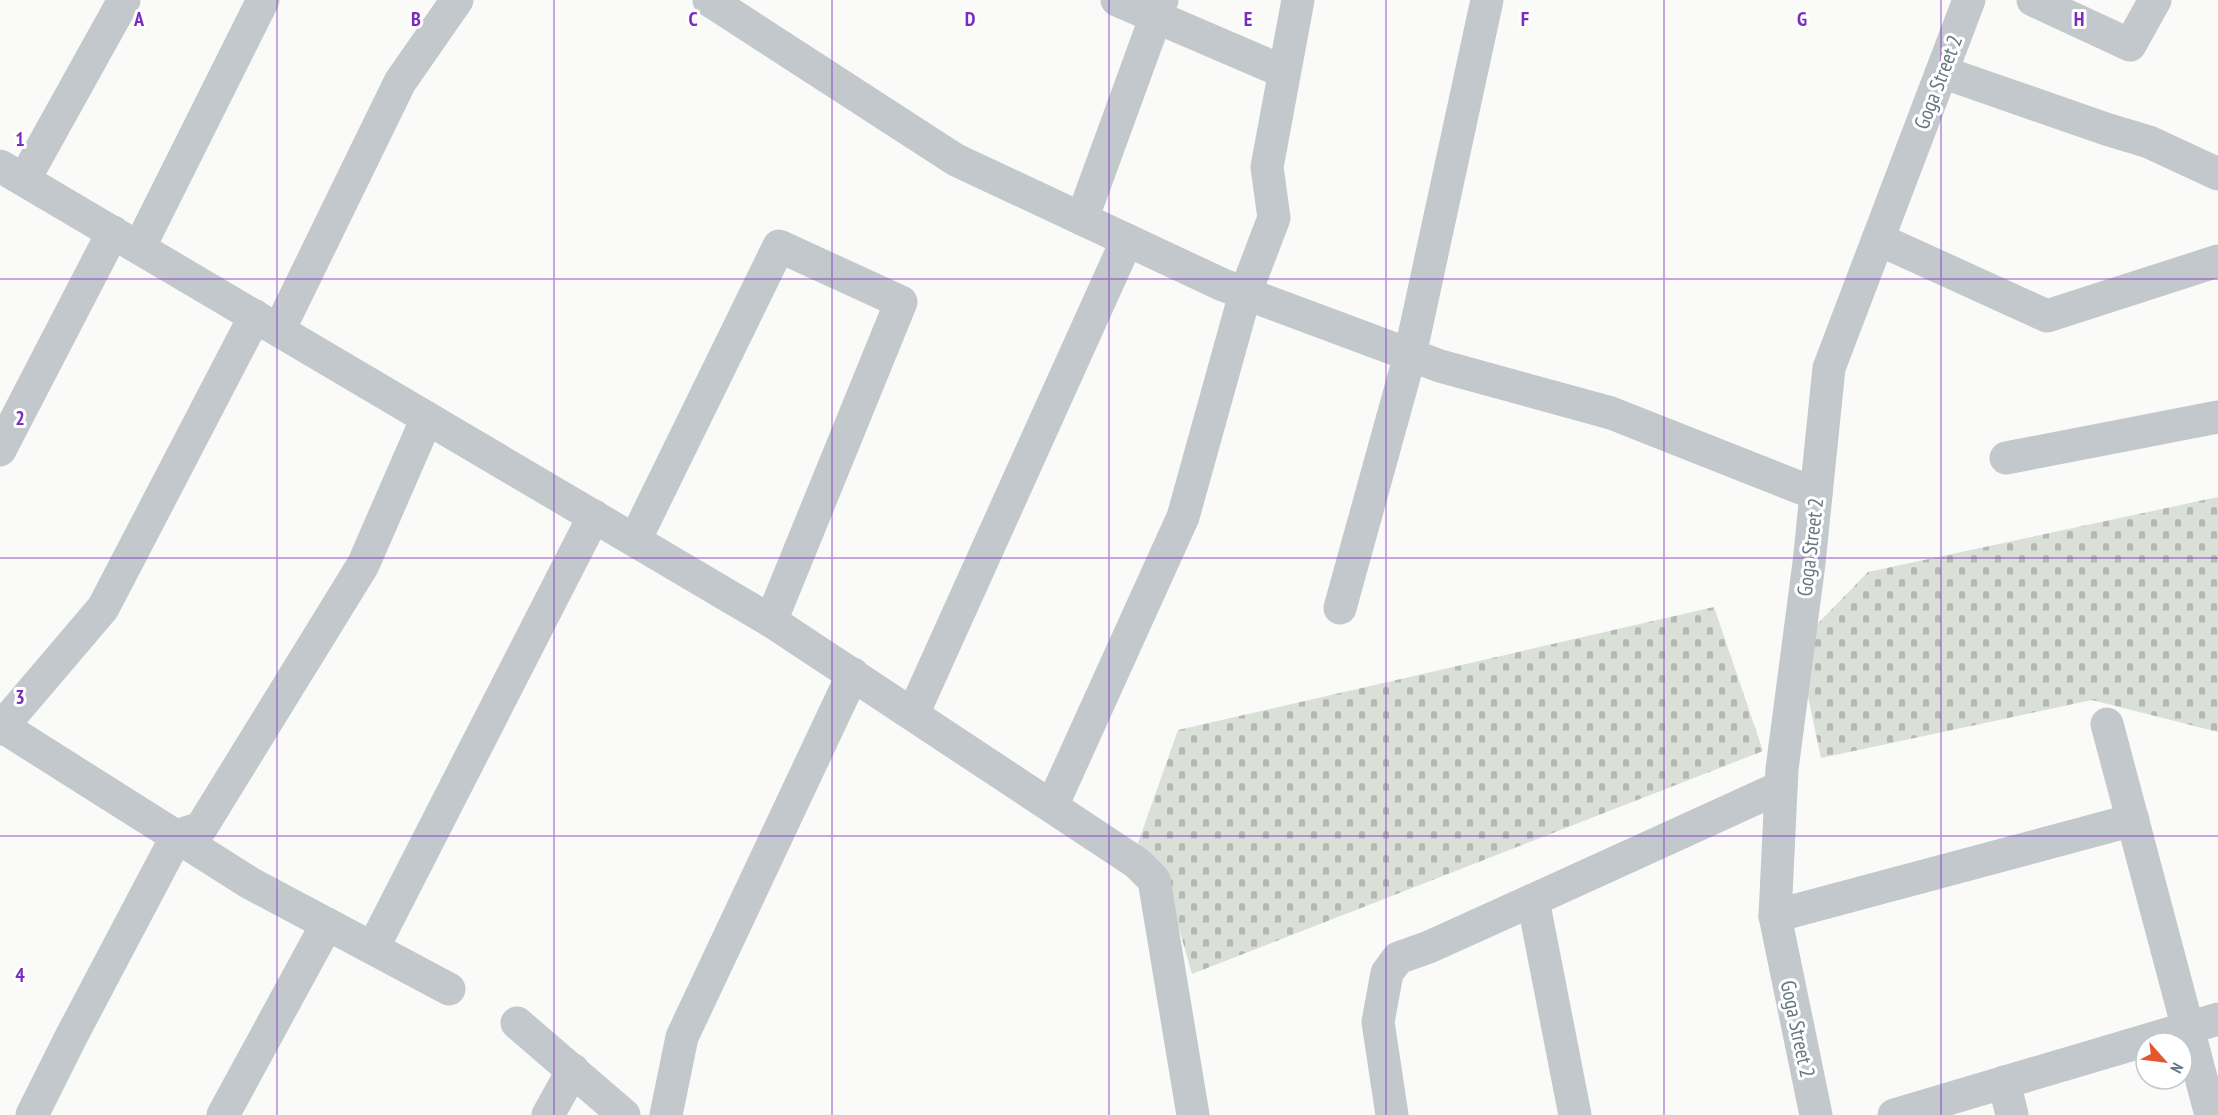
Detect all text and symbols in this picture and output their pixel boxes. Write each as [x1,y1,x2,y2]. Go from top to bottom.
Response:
text: A [133,6,145,32]
text: B [411,6,421,32]
text: C [688,6,698,32]
text: D [965,6,976,32]
text: E [1244,6,1252,32]
text: F [1521,6,1529,32]
text: G [1797,6,1807,32]
text: H [2074,6,2084,32]
street label: Goga Street 2 [1908,31,1968,133]
text: 1 [15,126,25,152]
text: 2 [15,405,25,431]
street label: Goga Street 2 [1791,496,1829,598]
text: 3 [15,684,25,710]
text: 4 [15,962,25,988]
street label: Goga Street 2 [1775,978,1821,1080]
north arrow [2134,1031,2194,1091]
text: N [2166,1060,2188,1077]

